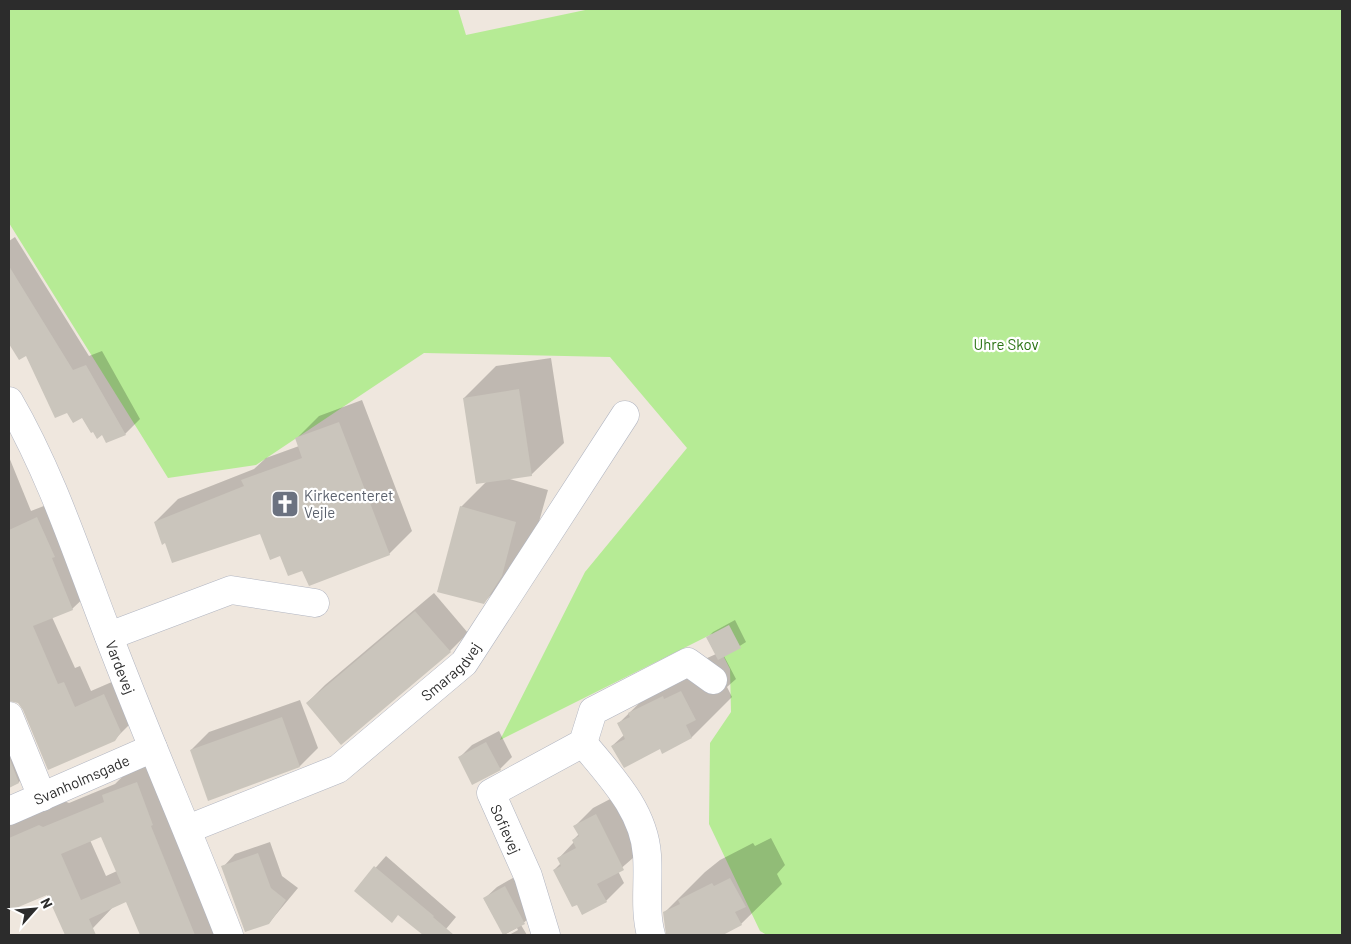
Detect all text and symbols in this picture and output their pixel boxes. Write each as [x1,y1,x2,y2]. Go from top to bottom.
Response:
park label: Uhre Skov [973,335,1039,353]
place label: Kirkecenteret Vejle [304,486,393,521]
church icon: Kirkecenteret Vejle [270,489,300,519]
street label: Vardevej [102,638,139,696]
street label: Smaragdvej [417,639,484,704]
street label: Svanholmsgade [31,751,132,808]
street label: Sofievej [487,801,525,857]
north arrow [10,884,60,934]
text: N [37,895,57,911]

